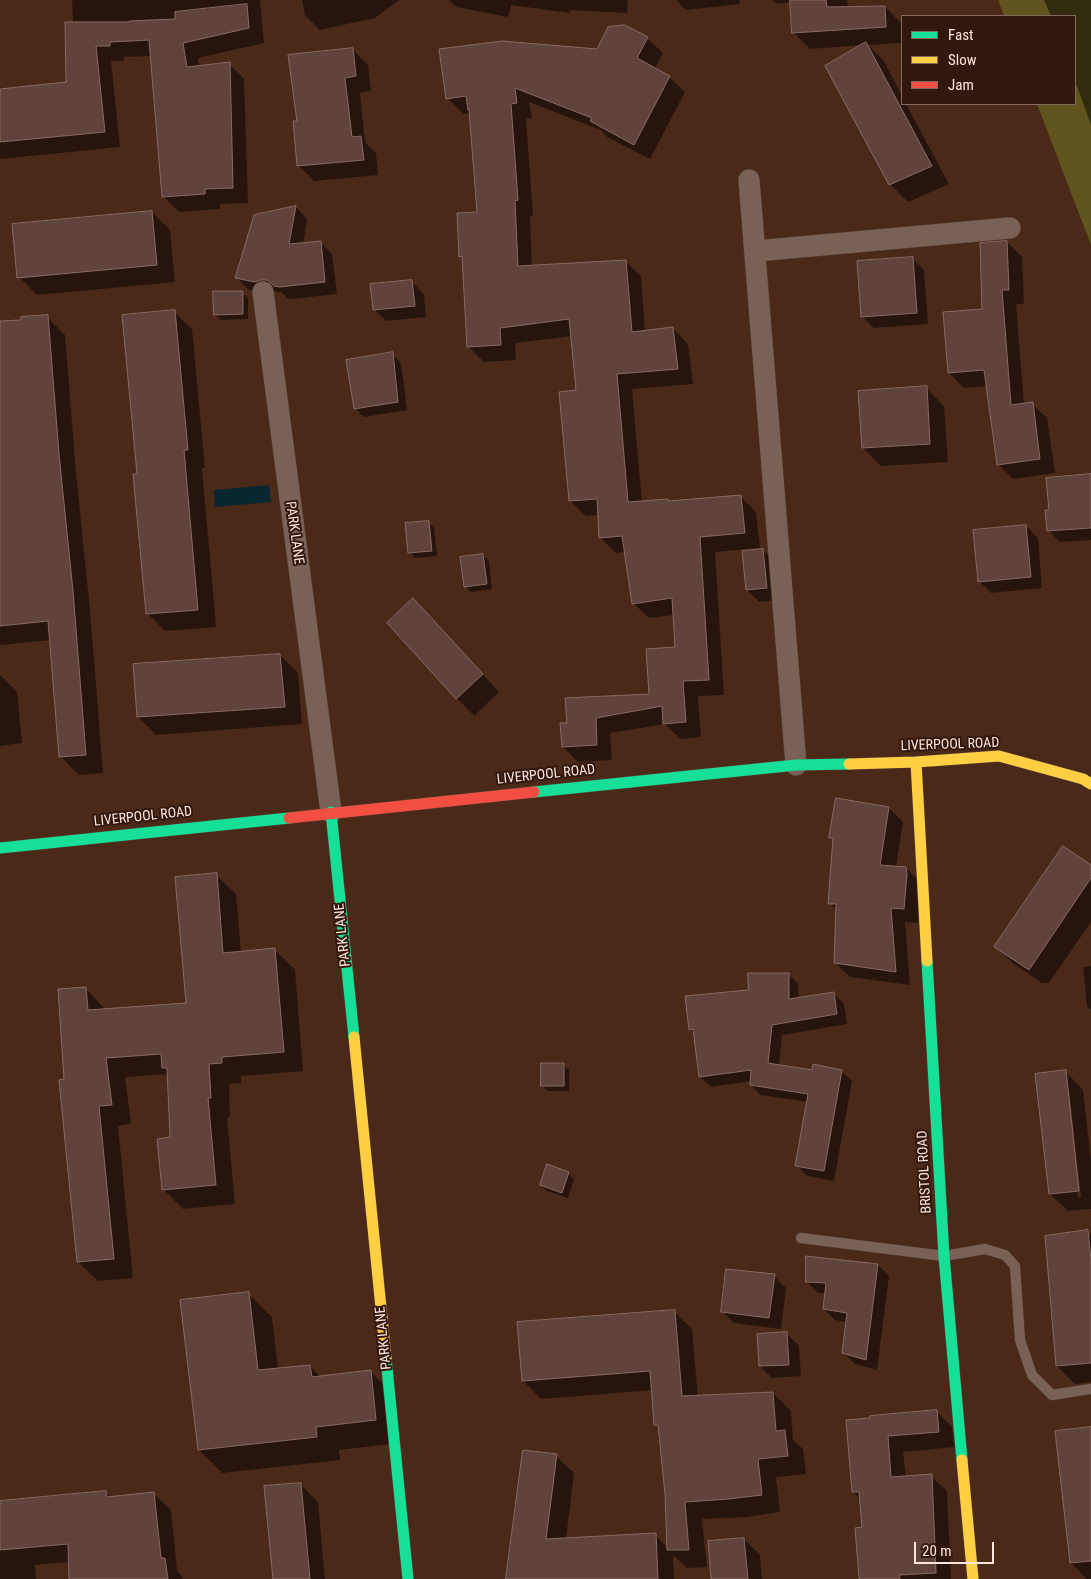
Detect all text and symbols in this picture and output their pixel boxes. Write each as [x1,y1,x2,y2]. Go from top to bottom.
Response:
legend [901,15,1076,105]
text: Fast [948,26,973,44]
text: Slow [948,51,977,69]
text: Jam [948,76,974,94]
street label: PARK LANE [281,500,307,566]
street label: LIVERPOOL ROAD [900,735,1000,755]
street label: LIVERPOOL ROAD [496,761,596,789]
street label: LIVERPOOL ROAD [93,803,193,831]
street label: PARK LANE [331,902,355,968]
street label: BRISTOL ROAD [914,1130,936,1214]
street label: PARK LANE [372,1305,396,1371]
scale bar [916,1532,996,1564]
text: 20 m [922,1542,952,1560]

